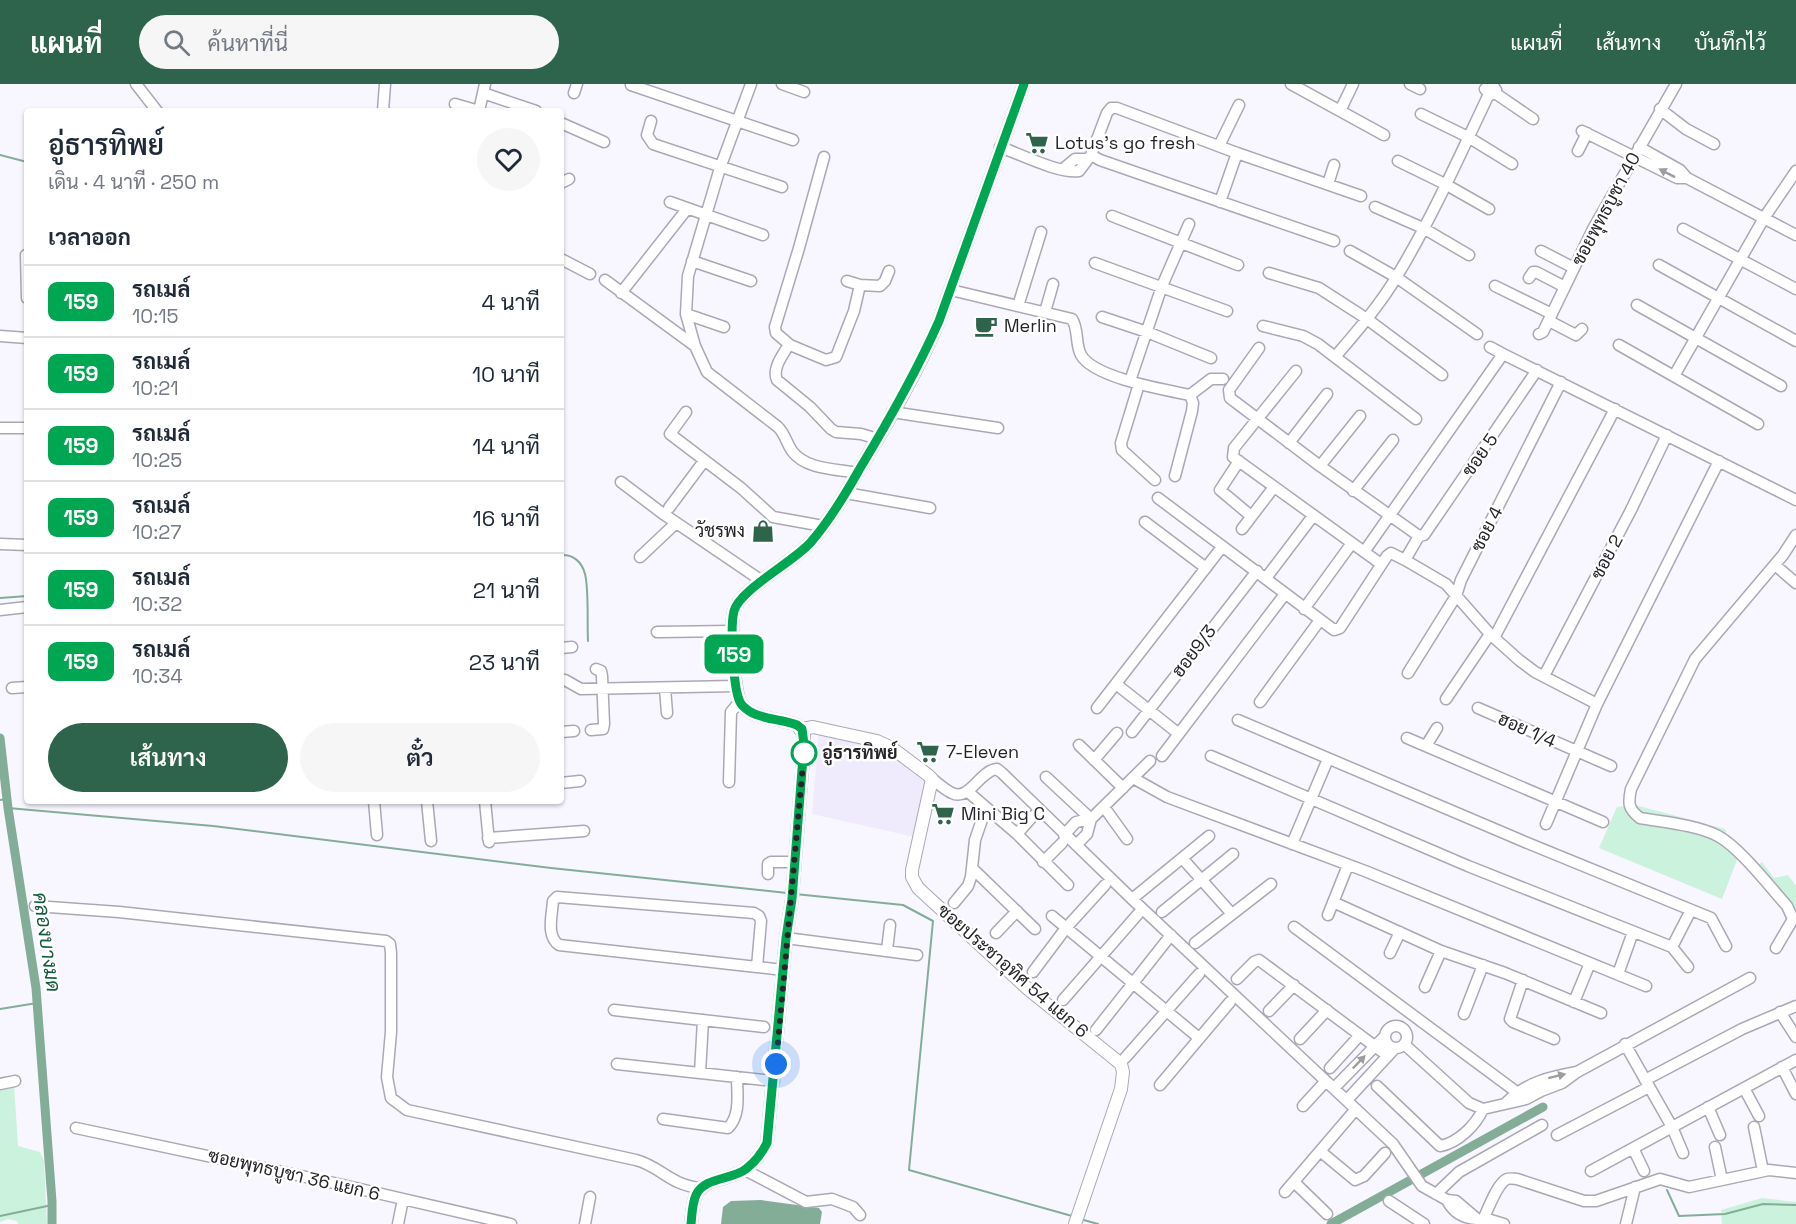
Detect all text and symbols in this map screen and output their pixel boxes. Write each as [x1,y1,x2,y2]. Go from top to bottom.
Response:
search box [139,15,559,69]
text: แผนที่ [30,25,103,61]
icon: search [160,26,193,59]
text: ค้นหาที่นี่ [208,29,288,57]
text: แผนที่ [1510,29,1563,56]
text: เส้นทาง [1596,29,1661,56]
text: บันทึกไว้ [1694,29,1766,56]
text: อู่ธารทิพย์ [48,127,164,163]
button: heart [477,128,540,191]
supermarket icon: Lotus's go fresh [1024,130,1050,156]
place label: Lotus's go fresh [1055,131,1196,154]
street label: ซอยพุทธบูชา 40 [1566,148,1647,270]
one-way arrow [1659,168,1676,177]
text: เดิน · 4 นาที · 250 m [48,169,219,195]
text: เวลาออก [48,223,131,251]
text: รถเมล์ [132,275,190,303]
text: 159 [63,288,99,315]
text: 4 นาที [481,288,540,316]
text: 10:15 [132,303,179,329]
cafe icon: Merlin [973,313,999,339]
place label: Merlin [1004,314,1057,337]
text: รถเมล์ [132,347,190,375]
text: 159 [63,360,99,387]
text: 10 นาที [472,360,540,388]
text: 10:21 [132,375,179,401]
text: รถเมล์ [132,419,190,447]
street label: ซอย 5 [1457,429,1503,481]
text: 159 [63,432,99,459]
text: 14 นาที [472,432,540,460]
text: 10:25 [132,447,182,473]
text: รถเมล์ [132,491,190,519]
street label: ซอย 4 [1465,502,1508,555]
text: 159 [63,504,99,531]
text: 16 นาที [473,504,540,532]
shop icon: วัชรพง [750,518,776,544]
text: 10:27 [132,519,181,545]
place label: วัชรพง [695,519,745,542]
street label: ซอย 2 [1585,530,1628,583]
text: รถเมล์ [132,563,190,591]
text: 159 [63,576,99,603]
text: 21 นาที [473,576,540,604]
text: 10:32 [132,591,182,617]
street label: ฮอย9/3 [1166,620,1221,681]
line badge: 159 [700,634,768,674]
text: รถเมล์ [132,635,190,663]
text: 159 [716,641,752,668]
text: 159 [63,648,99,675]
text: 23 นาที [469,648,540,676]
text: 10:34 [132,663,183,689]
street label: ฮอย 1/4 [1495,707,1560,752]
button: เส้นทาง [48,723,288,792]
button: ตั๋ว [300,723,540,792]
supermarket icon: 7-Eleven [915,739,941,765]
marker: อู่ธารทิพย์ [791,740,817,766]
place label: อู่ธารทิพย์ [822,740,899,766]
place label: 7-Eleven [946,740,1019,763]
supermarket icon: Mini Big C [930,801,956,827]
place label: Mini Big C [961,802,1045,825]
water label: คลองบางมด [27,891,67,993]
street label: ซอยประชาอุทิศ 54 แยก 6 [932,899,1094,1043]
your location [761,1049,791,1079]
one-way arrow [1352,1056,1366,1070]
one-way arrow [1548,1071,1566,1081]
street label: ซอยพุทธบูชา 36 แยก 6 [206,1144,382,1207]

